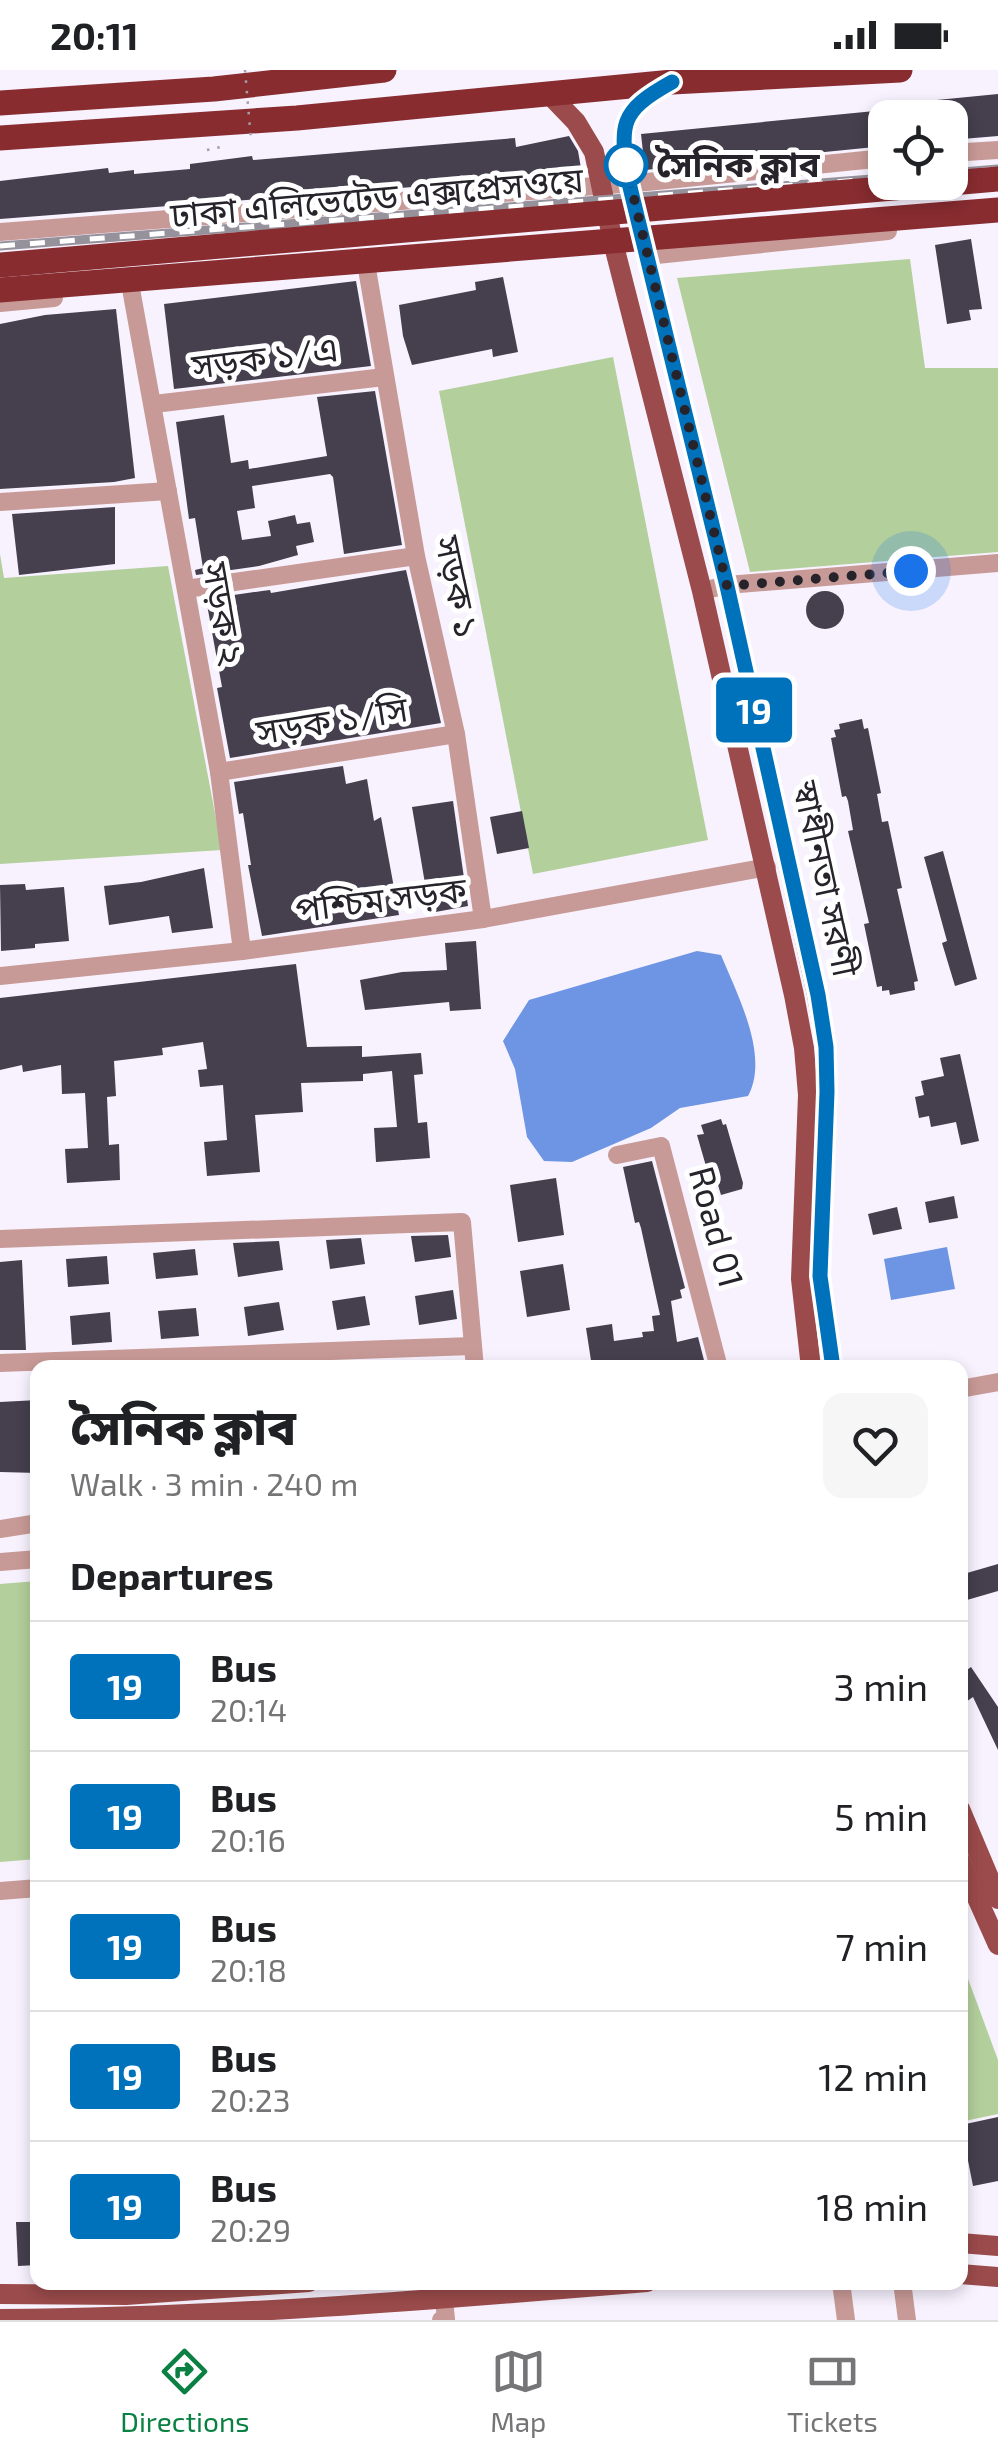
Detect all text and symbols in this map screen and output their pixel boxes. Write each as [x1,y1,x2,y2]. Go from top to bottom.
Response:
text: 20:11 [50,12,139,58]
map controls [868,100,968,200]
button: locate [868,100,968,200]
place label: সৈনিক ক্লাব [654,142,820,185]
marker: সৈনিক ক্লাব [605,144,647,186]
street label: ঢাকা এলিভেটেড এক্সপ্রেসওয়ে [168,157,586,235]
street label: সড়ক ১/এ [188,326,340,386]
street label: সড়ক ১ [427,531,490,642]
your location [886,546,936,596]
street label: সড়ক ২ [195,558,255,669]
line badge: 19 [709,678,799,742]
street label: সড়ক ১/সি [252,686,412,752]
text: 19 [736,689,772,731]
street label: স্বাধীনতা সরণী [786,776,868,981]
street label: পশ্চিম সড়ক [293,867,469,929]
street label: Road 01 [682,1161,754,1292]
button: heart [823,1393,928,1498]
text: সৈনিক ক্লাব [70,1397,296,1455]
text: Walk · 3 min · 240 m [70,1464,358,1502]
text: Departures [70,1552,274,1598]
text: Bus [210,1644,277,1690]
text: 3 min [834,1663,928,1709]
text: 19 [107,1665,143,1707]
text: 20:14 [210,1690,287,1728]
text: Bus [210,1774,277,1820]
text: 5 min [834,1793,928,1839]
text: 19 [107,1795,143,1837]
text: 20:16 [210,1820,286,1858]
text: Bus [210,1904,277,1950]
text: 7 min [835,1923,928,1969]
text: 19 [107,1925,143,1967]
text: 20:18 [210,1950,287,1988]
text: Bus [210,2034,277,2080]
text: 12 min [818,2053,928,2099]
text: 19 [107,2055,143,2097]
text: 20:23 [210,2080,291,2118]
text: Bus [210,2164,277,2210]
text: 18 min [817,2183,928,2229]
text: 19 [107,2185,143,2227]
text: 20:29 [210,2210,291,2248]
tab: Directions [120,2344,249,2438]
tab: Map [490,2344,546,2438]
tab: Tickets [787,2344,878,2438]

